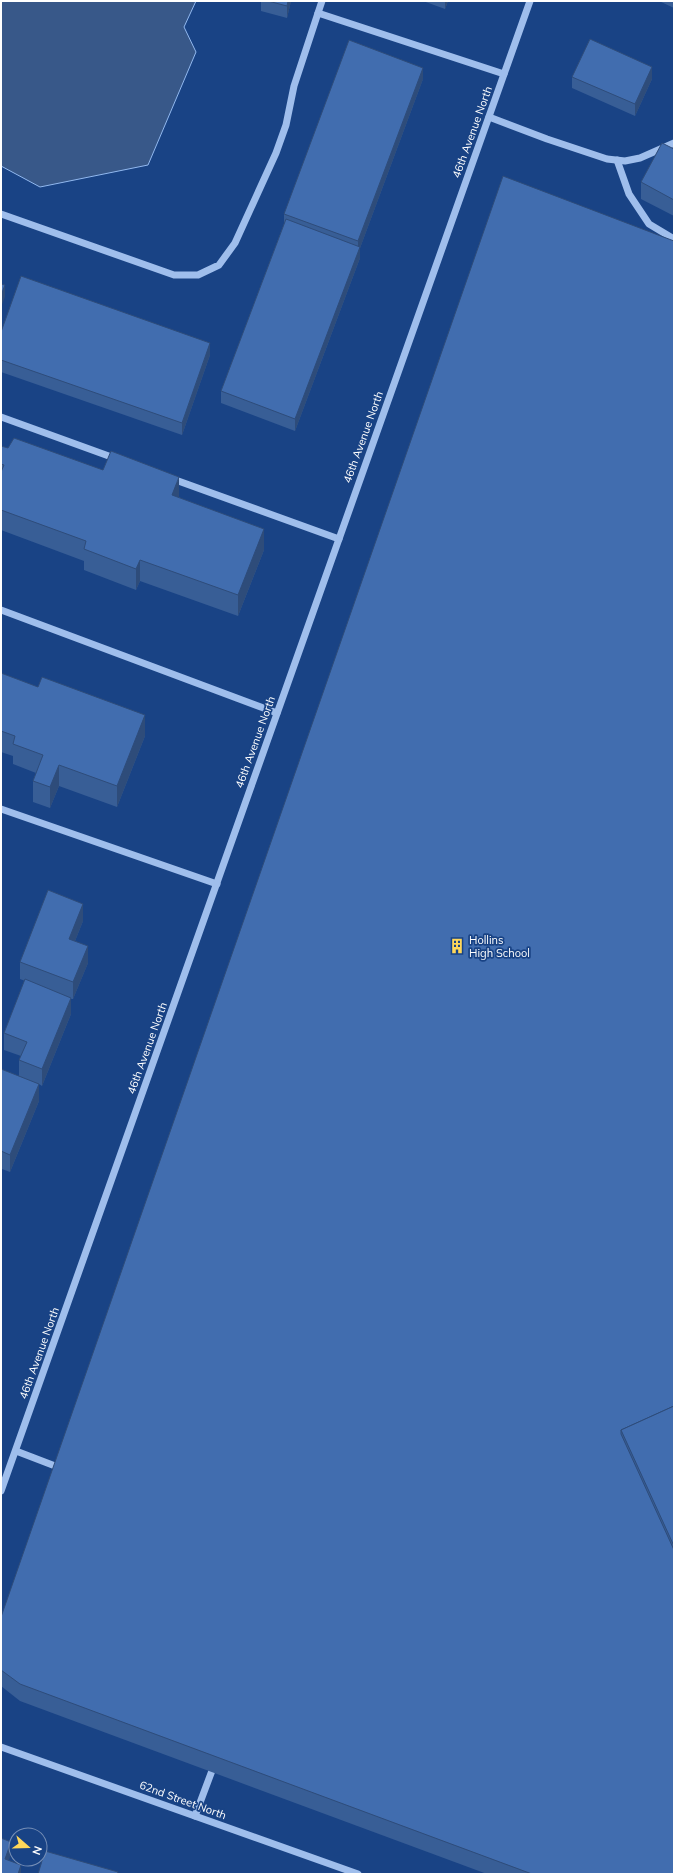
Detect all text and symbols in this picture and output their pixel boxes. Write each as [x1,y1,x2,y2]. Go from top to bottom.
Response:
street label: 46th Avenue North [449,84,495,180]
street label: 46th Avenue North [340,389,386,485]
street label: 46th Avenue North [232,694,278,790]
place label: Hollins High School [469,933,530,960]
building icon: Hollins High School [448,937,466,955]
street label: 46th Avenue North [124,1000,170,1096]
street label: 46th Avenue North [16,1305,62,1401]
street label: 62nd Street North [138,1778,228,1822]
north arrow [8,1827,48,1867]
text: N [29,1844,45,1857]

